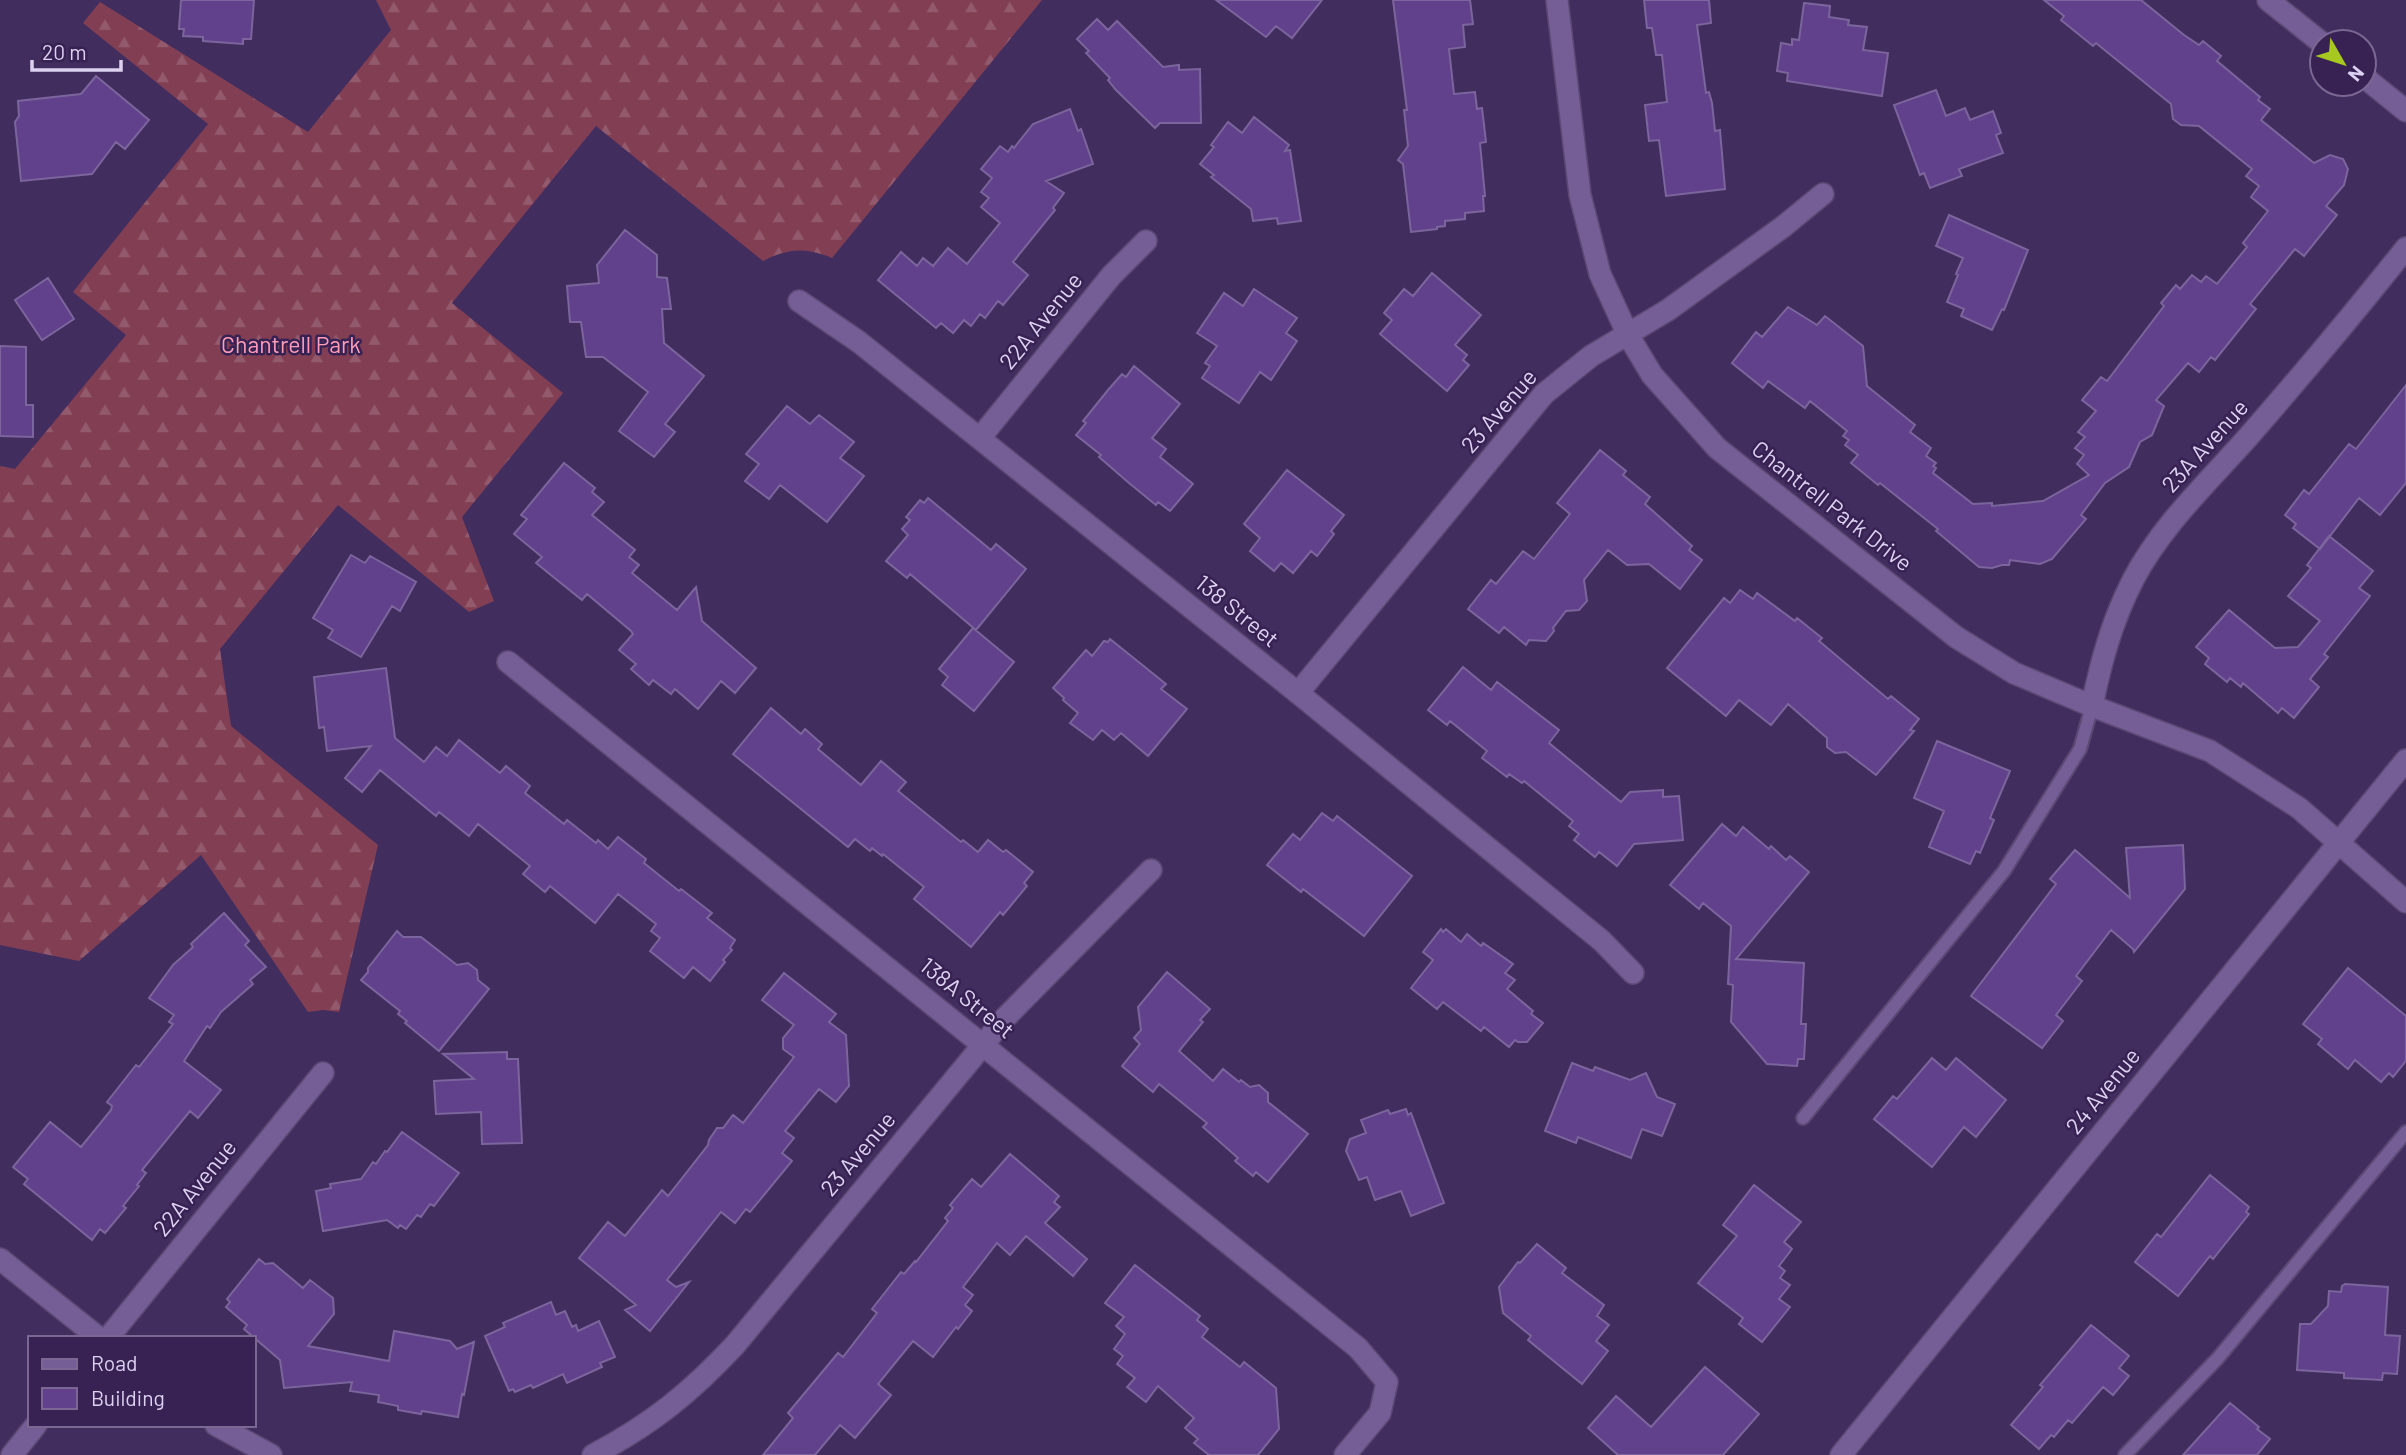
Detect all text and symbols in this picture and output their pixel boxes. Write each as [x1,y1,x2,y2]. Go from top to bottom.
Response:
scale bar [32,28,121,72]
north arrow [2308,28,2378,98]
text: 20 m [42,39,87,64]
text: N [2344,62,2370,86]
street label: 22A Avenue [993,266,1088,374]
park label: Chantrell Park [221,330,361,358]
street label: 23 Avenue [1454,363,1542,458]
street label: 23A Avenue [2155,393,2253,498]
street label: Chantrell Park Drive [1747,434,1918,576]
street label: 138 Street [1190,568,1285,652]
street label: 138A Street [915,951,1020,1044]
street label: 24 Avenue [2059,1042,2145,1139]
street label: 23 Avenue [814,1105,901,1201]
street label: 22A Avenue [147,1133,242,1241]
legend [28,1336,256,1427]
text: Road [91,1350,137,1375]
text: Building [91,1385,165,1410]

